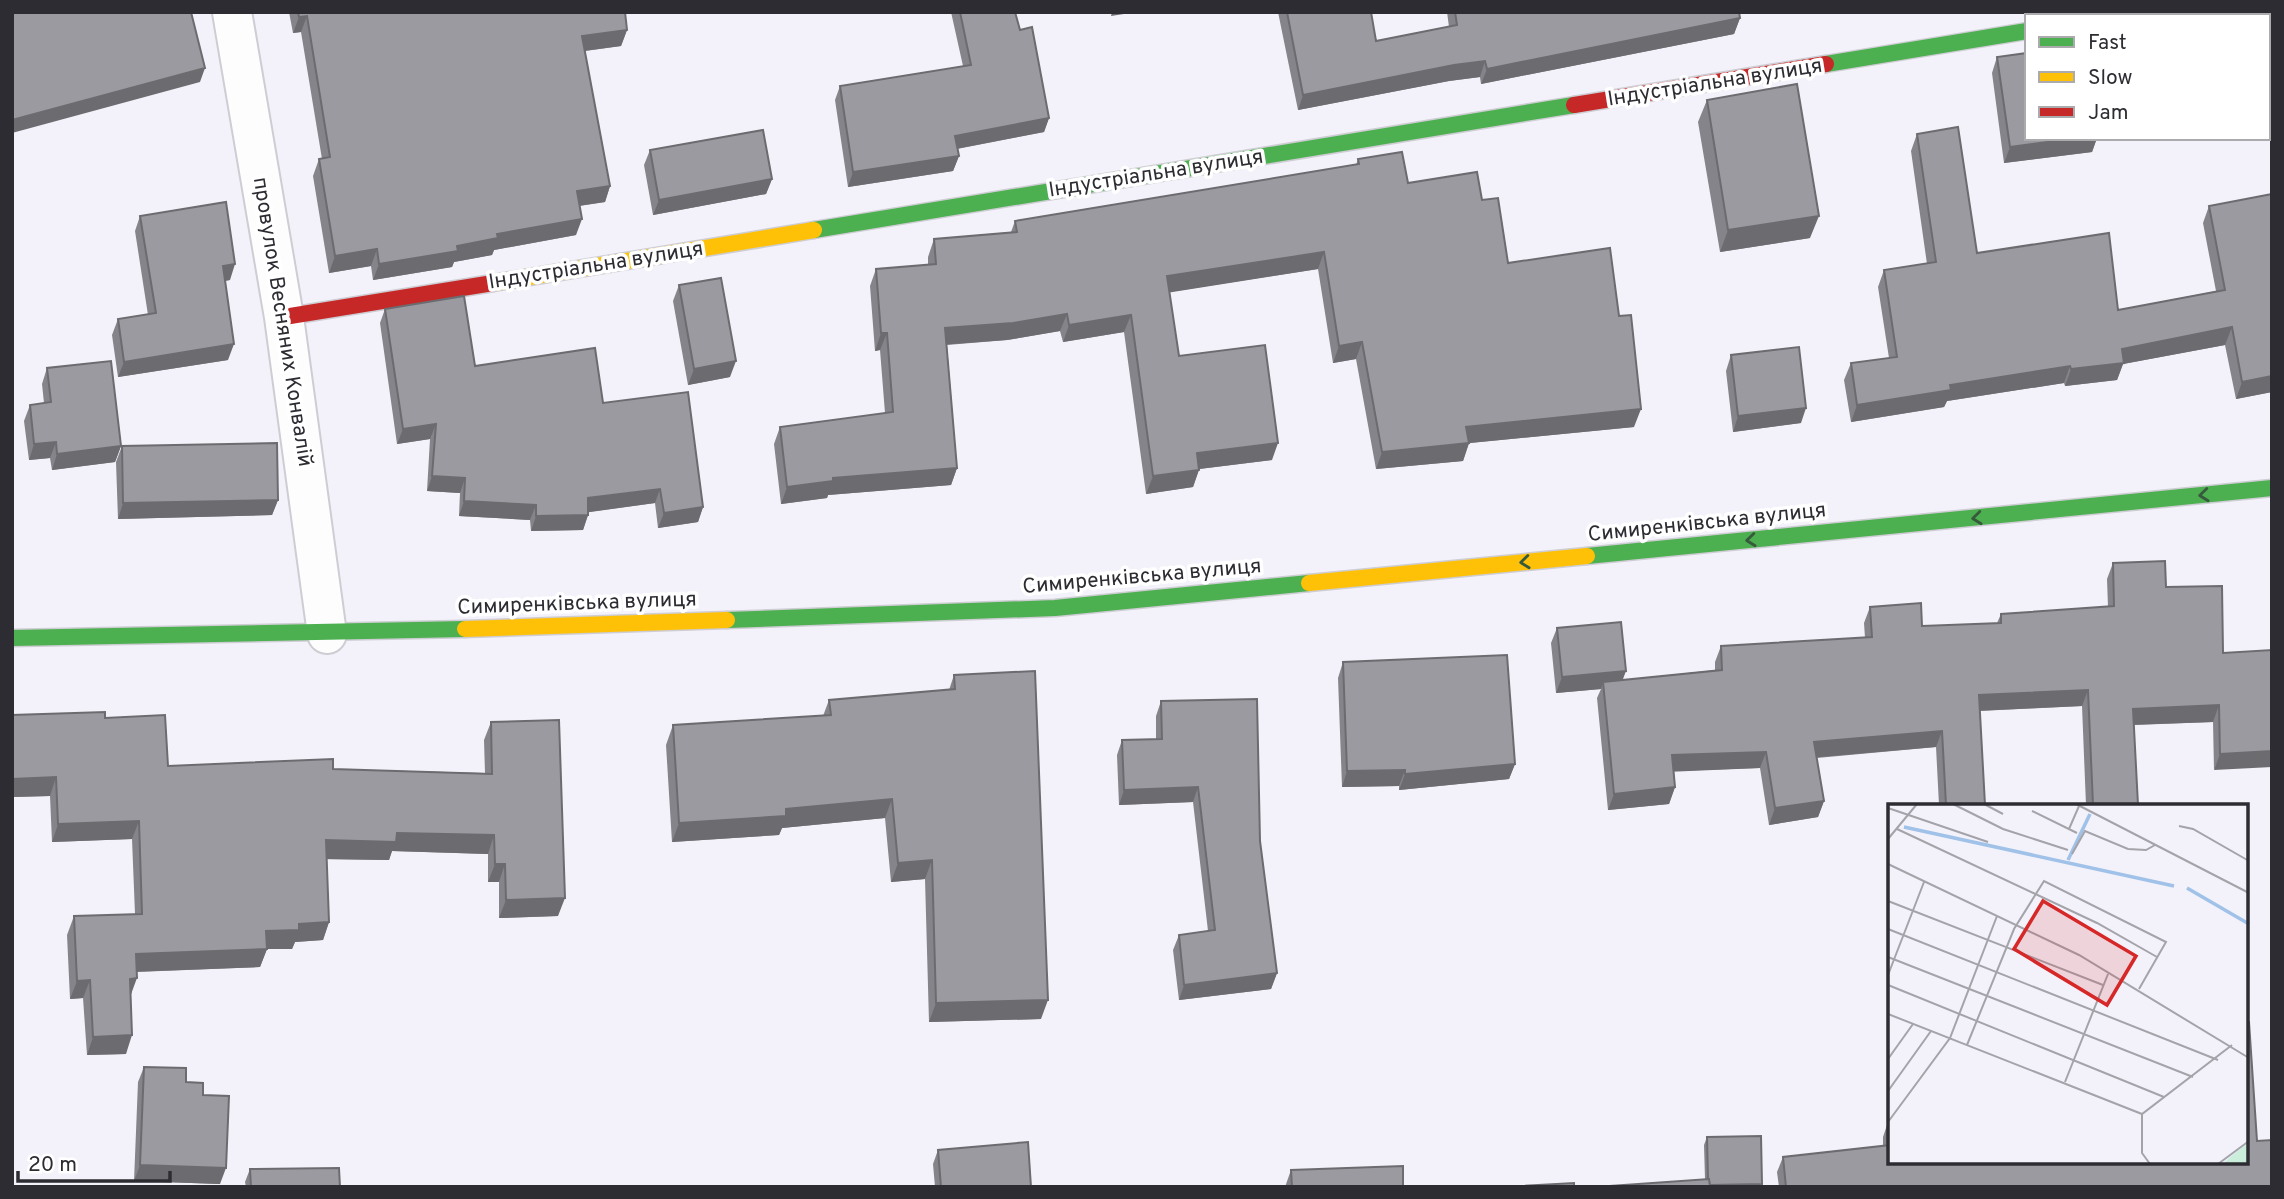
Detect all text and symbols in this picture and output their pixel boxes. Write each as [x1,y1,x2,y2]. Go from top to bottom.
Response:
legend [2025,14,2270,140]
text: Fast [2088,30,2127,57]
street label: Індустріальна вулиця [1606,53,1824,113]
text: Slow [2088,65,2133,92]
text: Jam [2088,100,2129,127]
street label: Індустріальна вулиця [1047,144,1265,204]
street label: провулок Весняних Конвалій [246,175,318,469]
street label: Індустріальна вулиця [487,236,705,296]
one-way arrow [2198,487,2209,502]
street label: Симиренківська вулиця [1586,497,1828,549]
one-way arrow [1972,510,1983,525]
one-way arrow [1745,532,1756,547]
street label: Симиренківська вулиця [1021,553,1263,601]
one-way arrow [1519,555,1530,570]
street label: Симиренківська вулиця [457,586,697,622]
inset map [1888,804,2249,1164]
scale bar [18,1140,170,1184]
text: 20 m [28,1152,77,1179]

